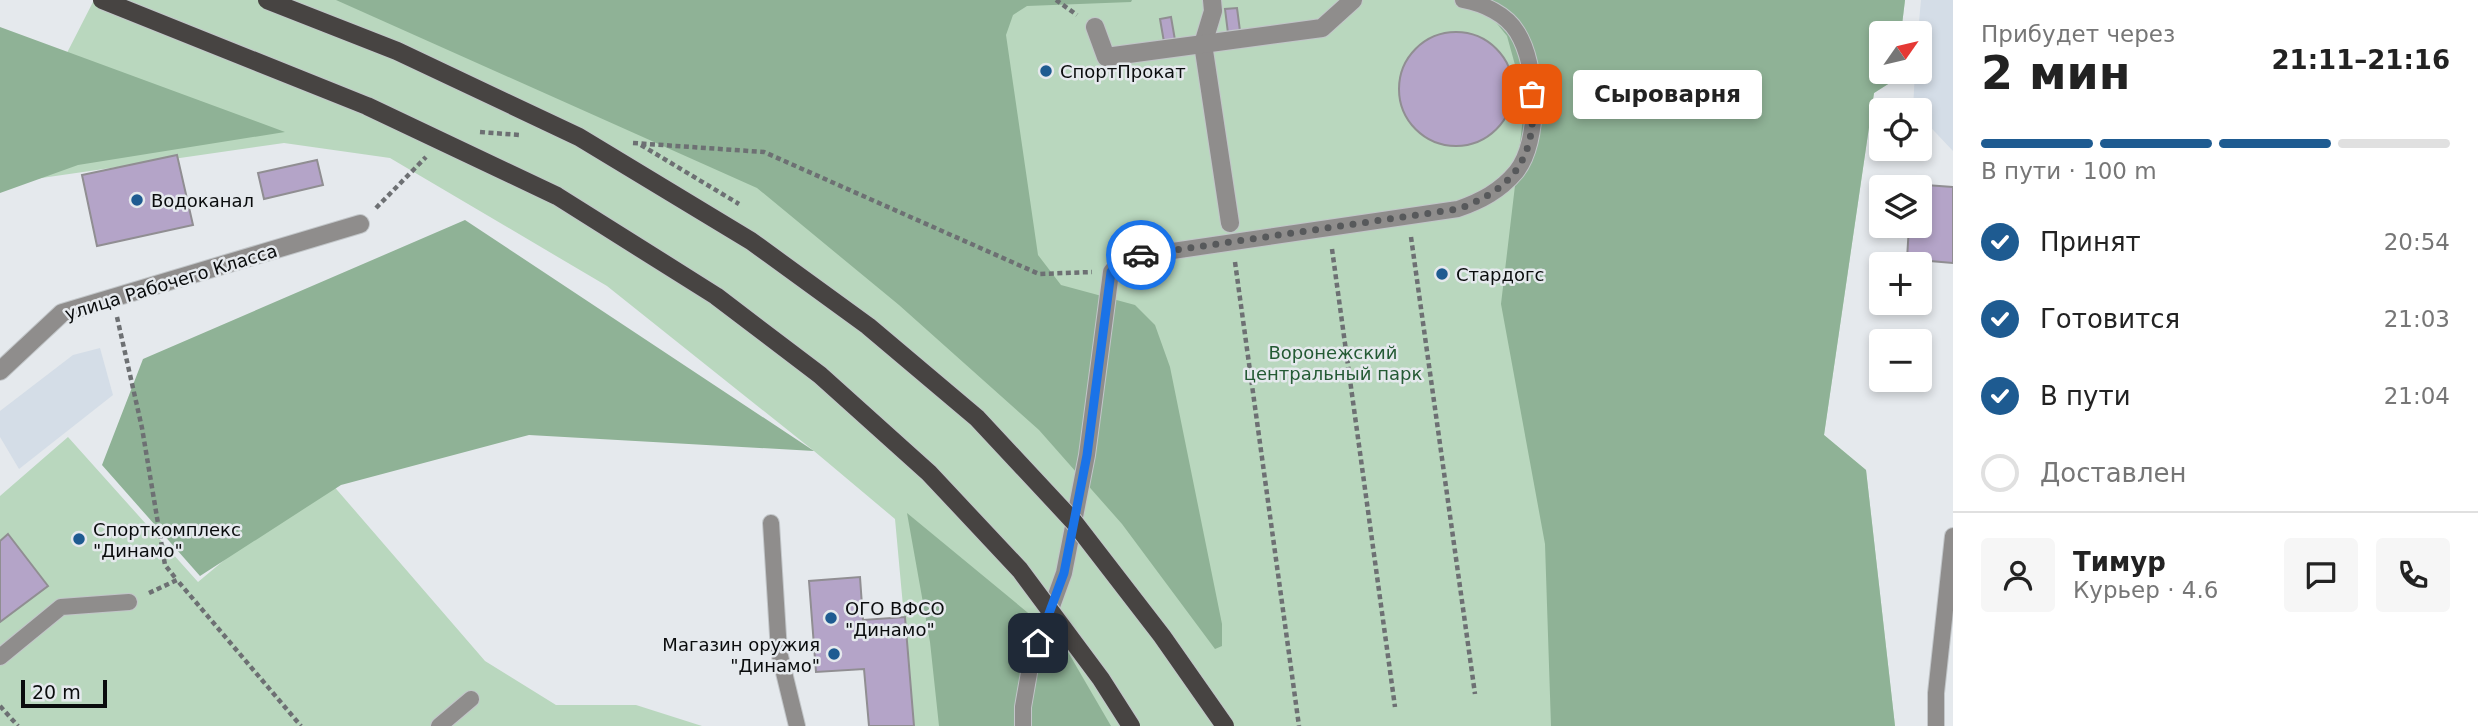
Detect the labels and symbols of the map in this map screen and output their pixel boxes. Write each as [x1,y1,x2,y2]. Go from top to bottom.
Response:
north arrow [1869,21,1932,84]
place label: СпортПрокат [1060,61,1186,82]
marker: СпортПрокат [1038,63,1054,79]
pin [1502,64,1562,124]
callout: Сыроварня [1574,70,1763,119]
place label: Водоканал [151,190,254,211]
marker: Водоканал [129,192,145,208]
courier [1106,220,1176,290]
street label: улица Рабочего Класса [62,240,280,324]
place label: Стардогс [1456,264,1544,285]
marker: Стардогс [1434,266,1450,282]
park label: Воронежский центральный парк [1244,342,1422,384]
place label: Спорткомплекс "Динамо" [93,519,241,561]
marker: Спорткомплекс "Динамо" [71,531,87,547]
place label: ОГО ВФСО "Динамо" [845,598,945,640]
marker: ОГО ВФСО "Динамо" [823,610,839,626]
pin [1008,613,1068,673]
place label: Магазин оружия "Динамо" [662,634,820,676]
marker: Магазин оружия "Динамо" [826,646,842,662]
scale bar [21,677,107,709]

